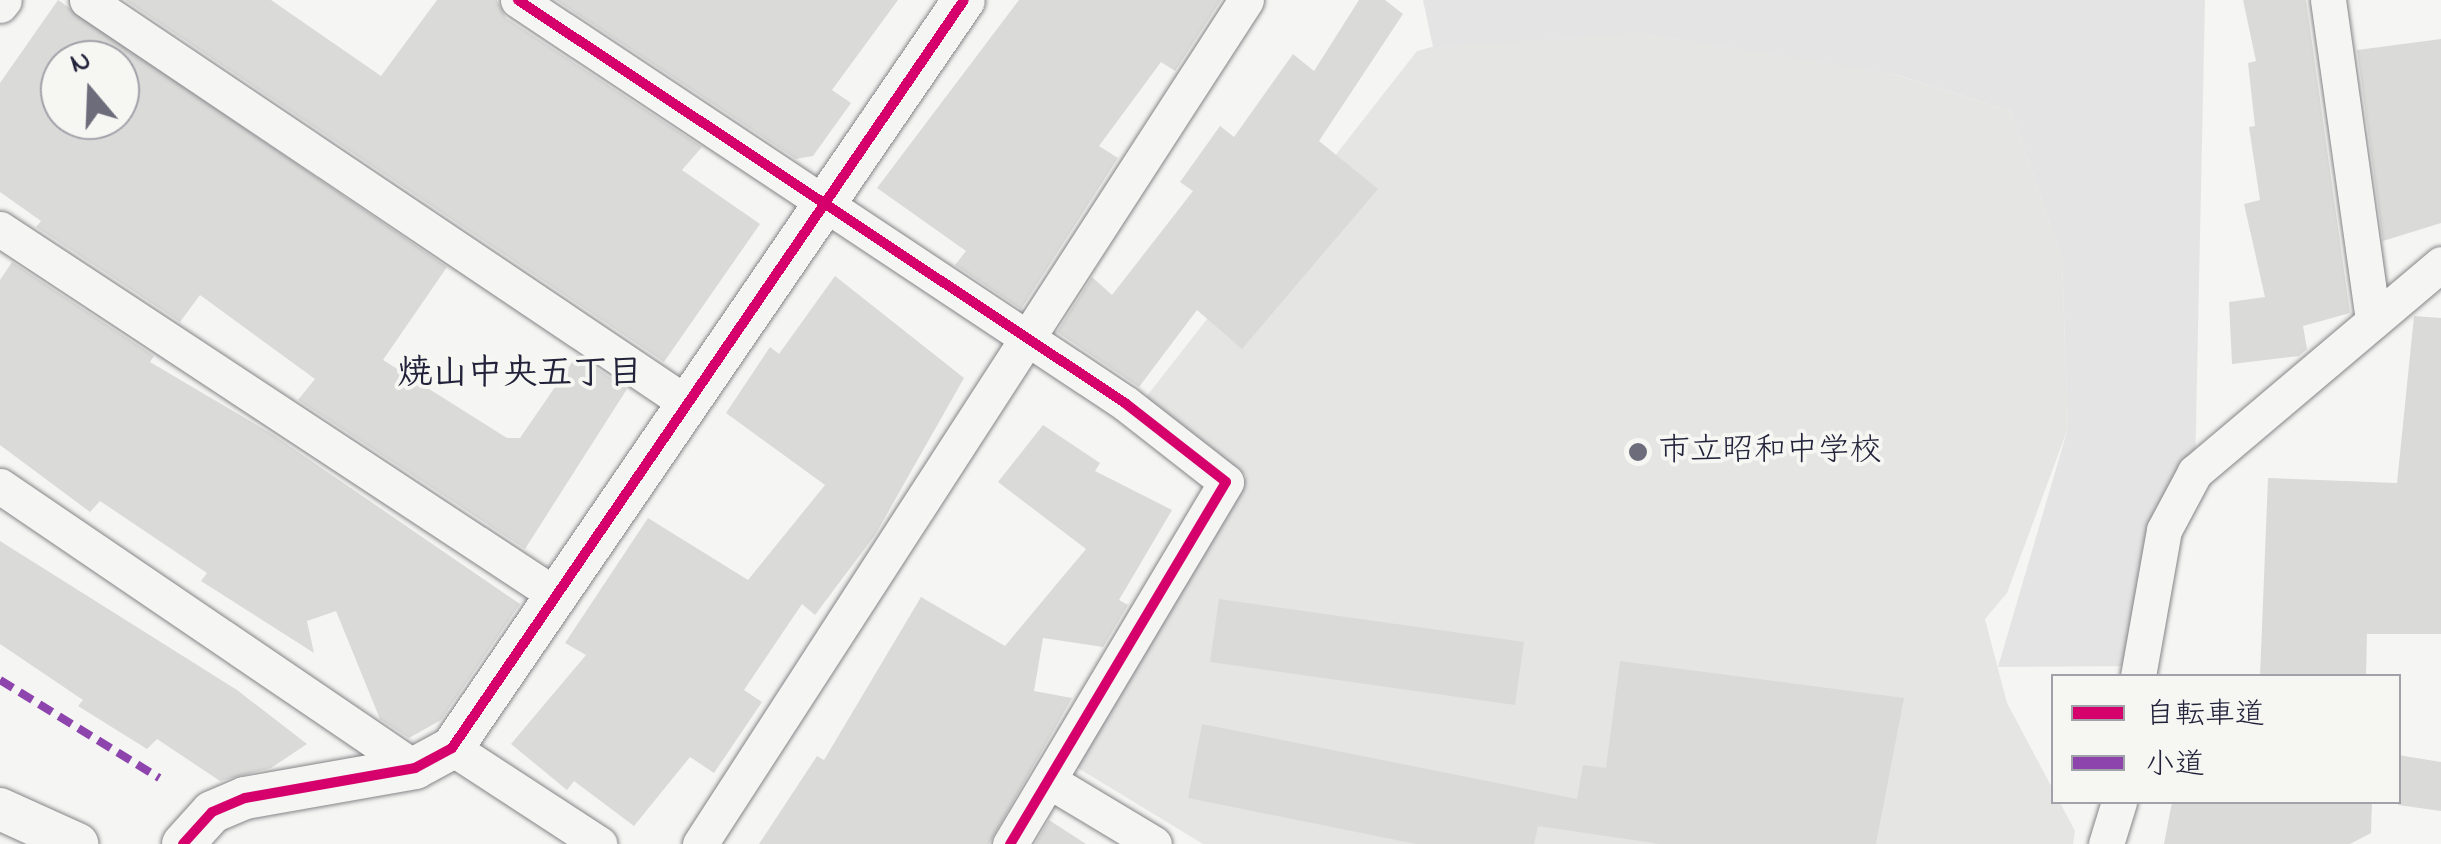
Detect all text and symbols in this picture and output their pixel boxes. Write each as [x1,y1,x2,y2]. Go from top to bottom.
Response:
north arrow [40,40,140,140]
text: N [65,41,96,86]
district label: 焼山中央五丁目 [398,354,642,396]
place label: 市立昭和中学校 [1658,433,1882,471]
marker: 市立昭和中学校 [1627,441,1649,463]
legend [2051,674,2401,804]
text: 自転車道 [2145,694,2265,738]
text: 小道 [2145,744,2205,788]

